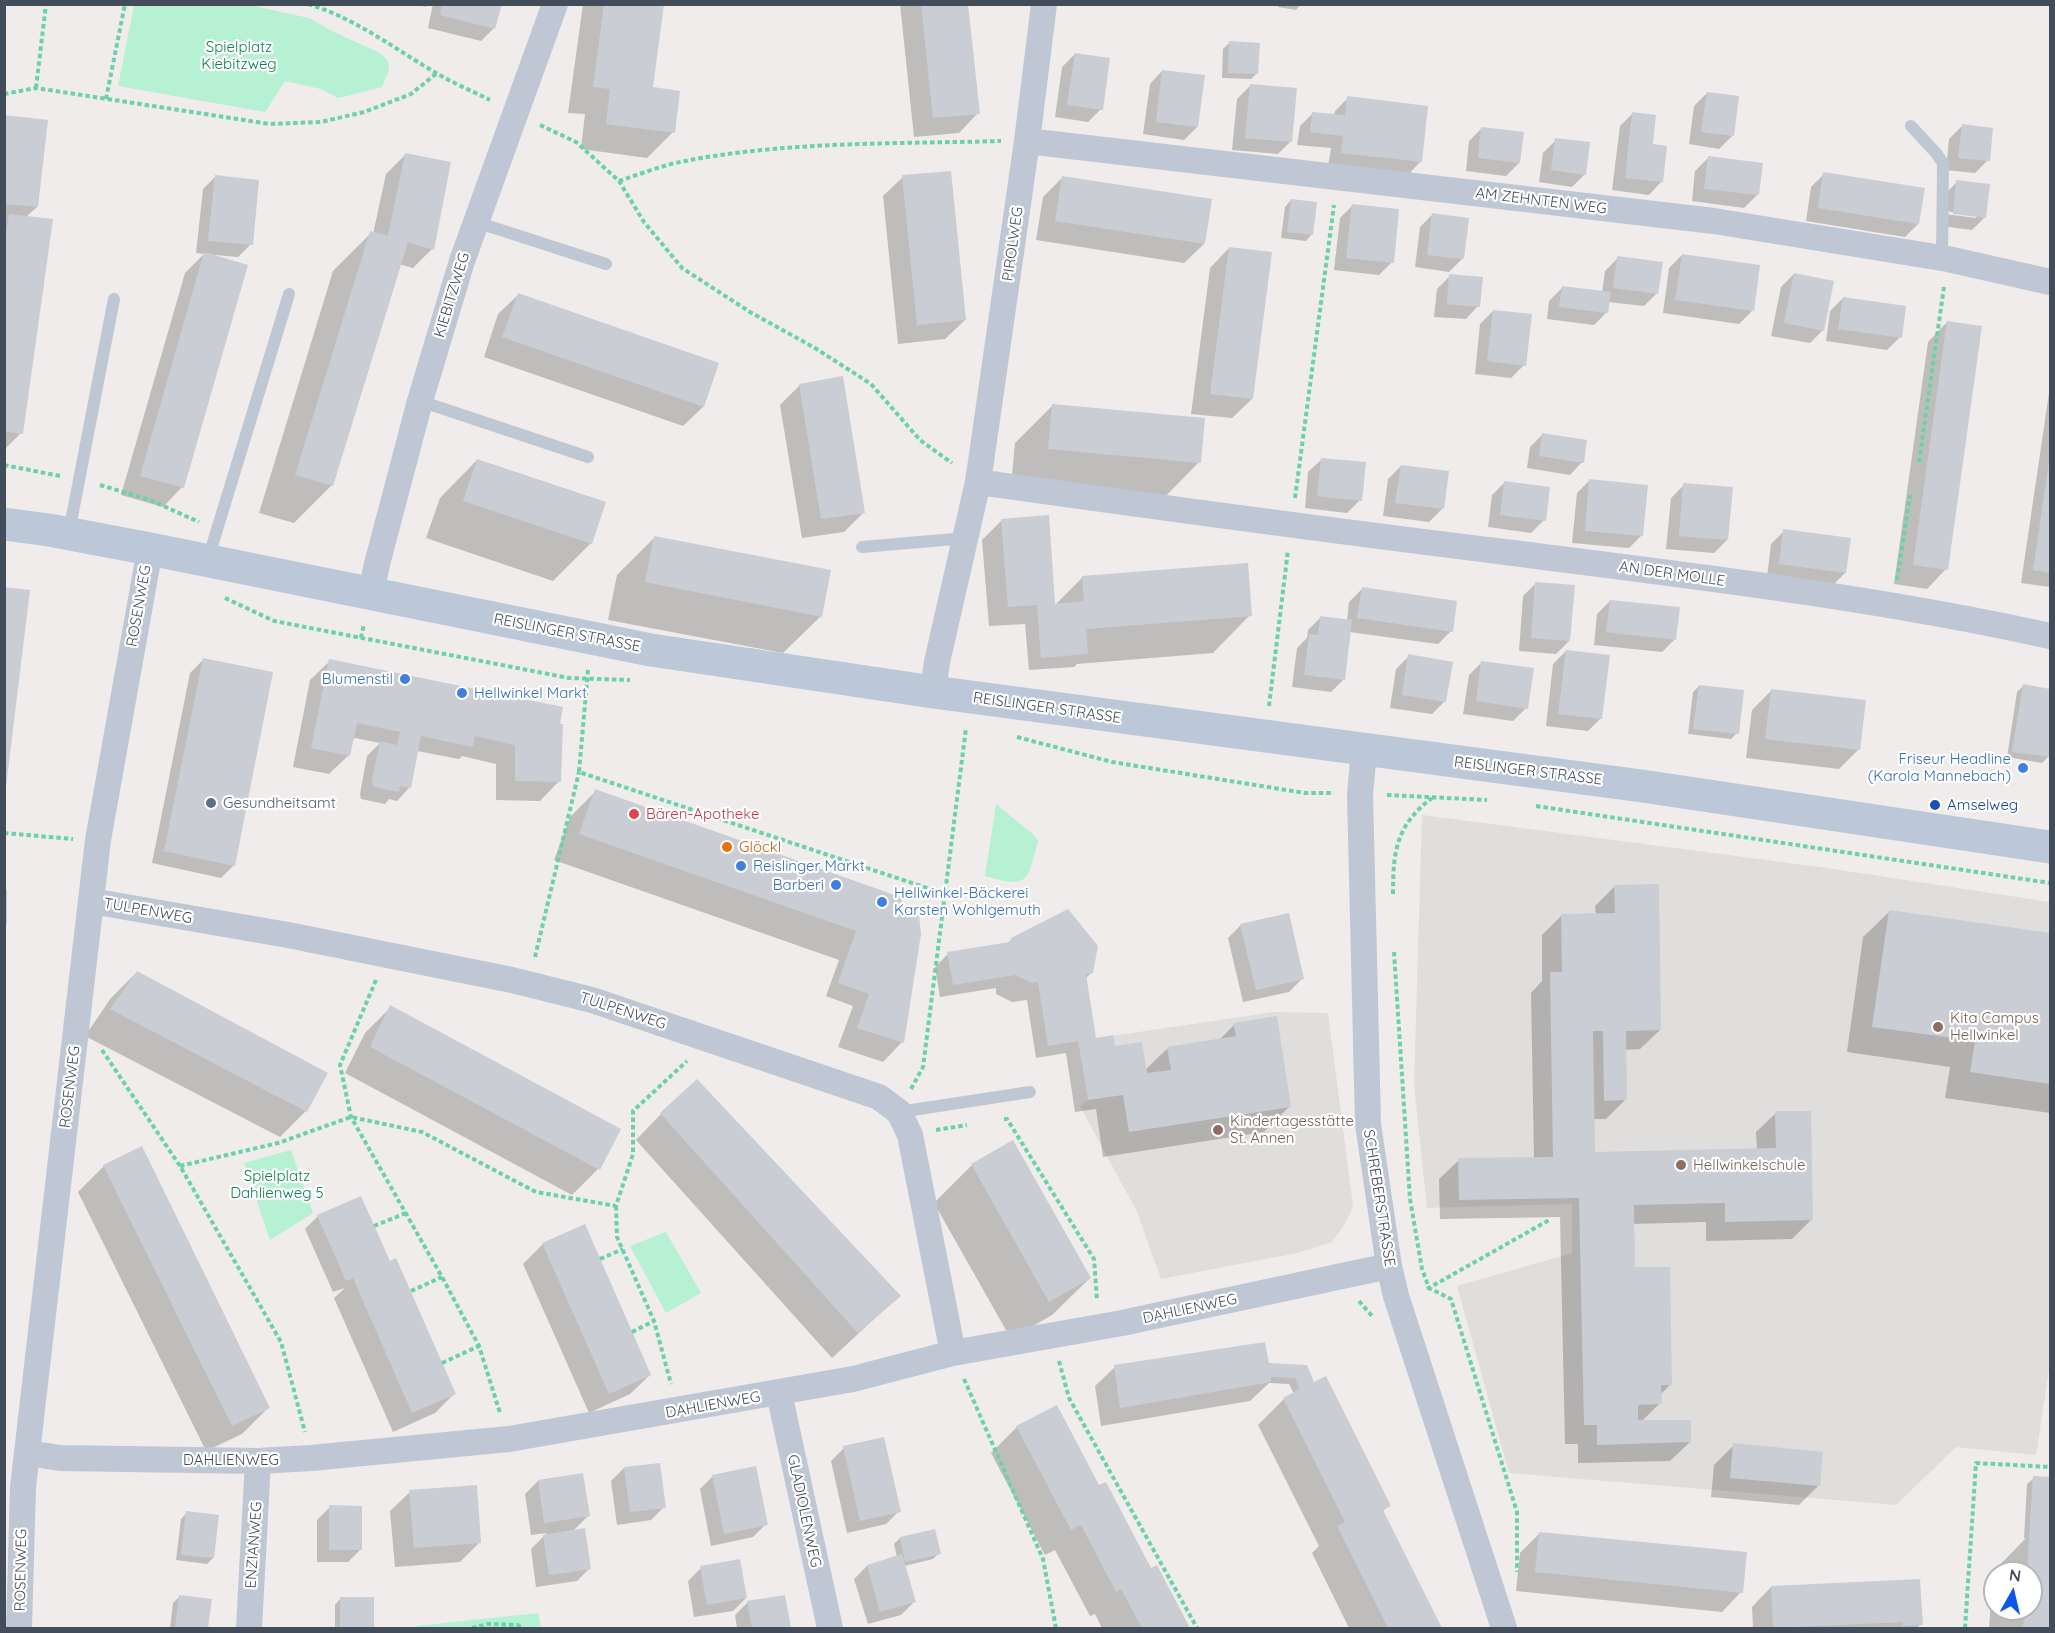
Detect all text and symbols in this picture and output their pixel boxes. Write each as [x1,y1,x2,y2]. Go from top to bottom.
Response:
park label: Spielplatz Kiebitzweg [201,38,277,73]
street label: AM ZEHNTEN WEG [1474,184,1608,218]
street label: PIROLWEG [999,206,1027,282]
street label: KIEBITZWEG [431,250,473,340]
street label: AN DER MOLLE [1618,558,1726,590]
street label: ROSENWEG [123,564,155,648]
street label: REISLINGER STRASSE [492,610,642,656]
place label: Blumenstil [322,670,393,688]
marker: Blumenstil [398,672,412,686]
place label: Hellwinkel Markt [474,684,587,702]
marker: Hellwinkel Markt [455,686,469,700]
street label: REISLINGER STRASSE [972,689,1122,727]
place label: Friseur Headline (Karola Mannebach) [1868,750,2011,785]
street label: REISLINGER STRASSE [1453,753,1603,789]
marker: Friseur Headline (Karola Mannebach) [2016,761,2030,775]
place label: Gesundheitsamt [223,794,336,812]
marker: Gesundheitsamt [204,796,218,810]
place label: Amselweg [1947,796,2018,814]
marker: Amselweg [1928,798,1942,812]
place label: Bären-Apotheke [646,805,759,823]
marker: Bären-Apotheke [627,807,641,821]
place label: Glöckl [739,838,781,856]
marker: Glöckl [720,840,734,854]
place label: Reislinger Markt [753,857,865,875]
marker: Reislinger Markt [734,859,748,873]
place label: Barberi [773,876,824,894]
marker: Barberi [829,878,843,892]
place label: Hellwinkel-Bäckerei Karsten Wohlgemuth [894,884,1041,919]
street label: TULPENWEG [102,894,194,928]
marker: Hellwinkel-Bäckerei Karsten Wohlgemuth [875,895,889,909]
street label: TULPENWEG [578,989,668,1033]
place label: Kita Campus Hellwinkel [1950,1009,2039,1044]
marker: Kita Campus Hellwinkel [1931,1020,1945,1034]
street label: ROSENWEG [56,1045,84,1129]
place label: Kindertagesstätte St. Annen [1230,1112,1354,1147]
marker: Kindertagesstätte St. Annen [1211,1123,1225,1137]
street label: SCHREBERSTRASSE [1359,1128,1399,1268]
place label: Hellwinkelschule [1693,1156,1805,1174]
marker: Hellwinkelschule [1674,1158,1688,1172]
park label: Spielplatz Dahlienweg 5 [230,1167,324,1202]
street label: DAHLIENWEG [1141,1290,1239,1328]
street label: DAHLIENWEG [664,1388,762,1422]
street label: DAHLIENWEG [183,1451,279,1469]
street label: GLADIOLENWEG [783,1453,825,1569]
street label: ENZIANWEG [242,1501,266,1589]
street label: ROSENWEG [11,1529,31,1611]
north arrow [1983,1561,2043,1621]
text: N [2008,1564,2022,1586]

